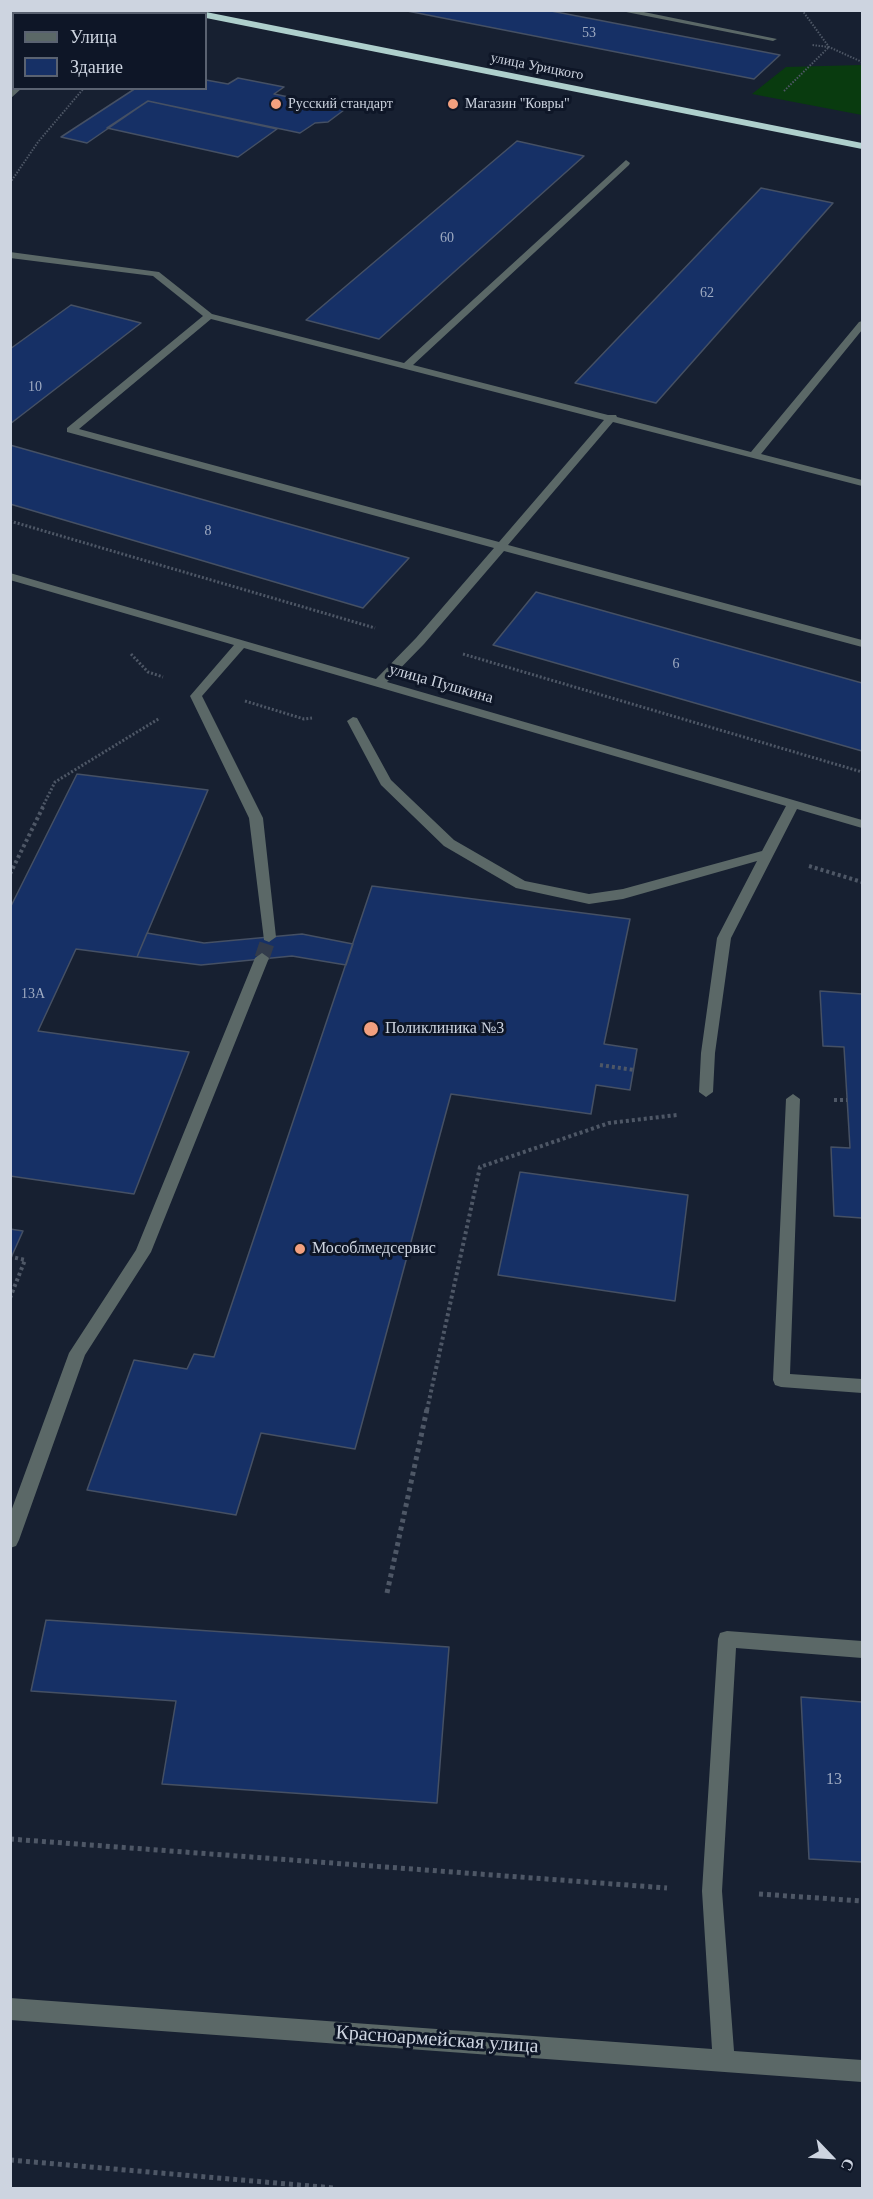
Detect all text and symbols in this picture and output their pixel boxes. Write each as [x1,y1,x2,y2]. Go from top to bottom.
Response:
legend [12,12,207,90]
house number: 53 [582,25,596,41]
text: Улица [70,27,117,47]
street label: улица Урицкого [489,50,585,84]
text: Здание [70,57,123,77]
place label: Русский стандарт [288,96,393,112]
place label: Магазин "Ковры" [465,96,570,112]
marker: Русский стандарт [269,97,283,111]
marker: Магазин "Ковры" [446,97,460,111]
house number: 60 [440,230,454,246]
house number: 62 [700,285,714,301]
house number: 10 [28,379,42,395]
house number: 8 [204,523,212,539]
house number: 6 [672,656,680,672]
street label: улица Пушкина [387,660,495,708]
house number: 13А [21,986,45,1002]
place label: Поликлиника №3 [385,1019,504,1039]
marker: Поликлиника №3 [362,1020,380,1038]
place label: Мособлмедсервис [312,1239,436,1259]
marker: Мособлмедсервис [293,1242,307,1256]
house number: 13 [826,1770,842,1790]
street label: Красноармейская улица [335,2021,539,2059]
north arrow [801,2127,861,2187]
text: С [838,2156,858,2174]

